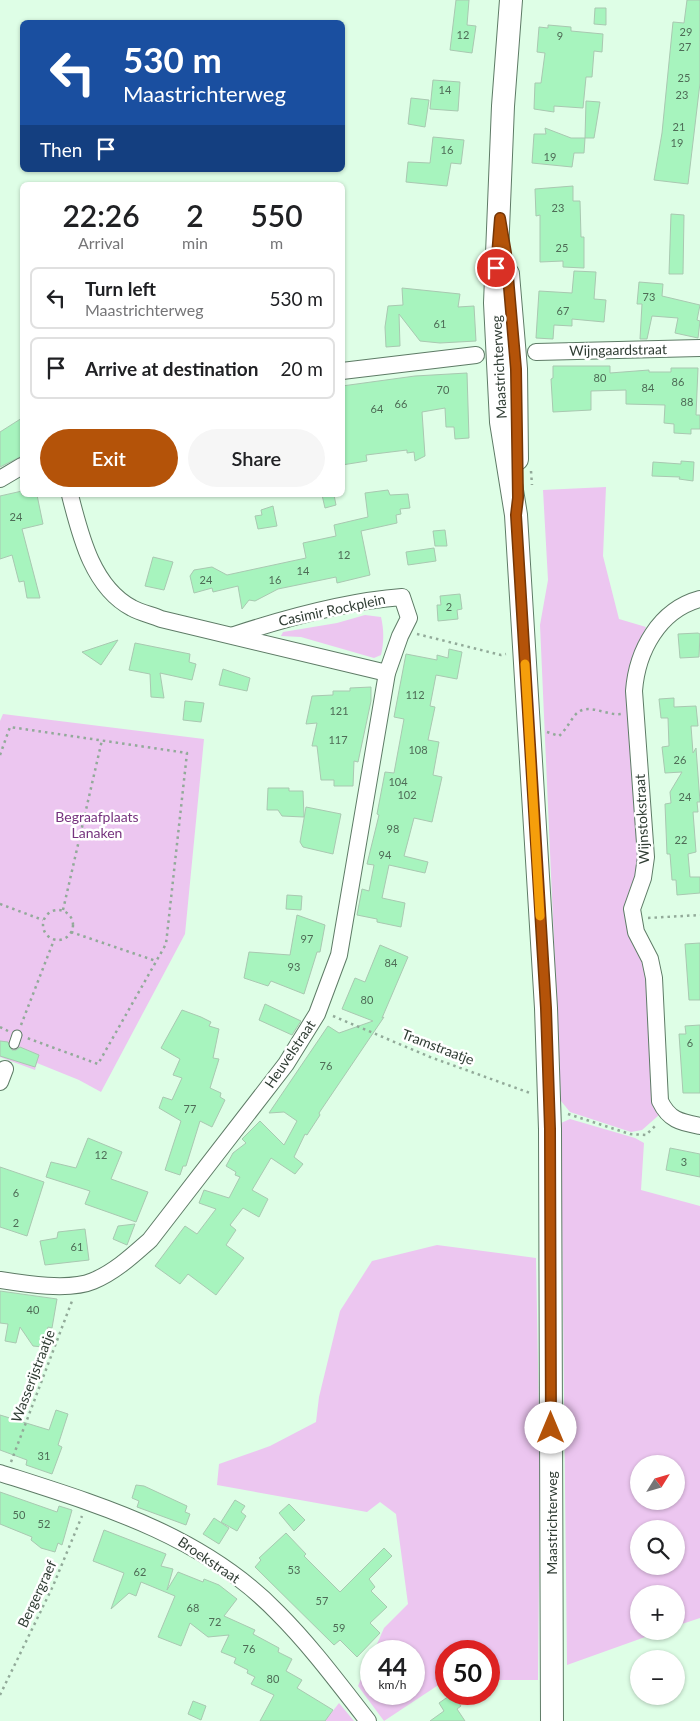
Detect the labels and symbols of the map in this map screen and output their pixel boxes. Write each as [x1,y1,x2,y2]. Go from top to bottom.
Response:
house number: 29 [680,25,692,38]
house number: 12 [457,28,469,41]
house number: 9 [557,29,563,42]
house number: 27 [679,40,691,53]
house number: 25 [678,71,690,84]
house number: 14 [439,83,452,96]
house number: 23 [676,88,688,101]
house number: 21 [673,120,685,133]
house number: 19 [671,136,683,149]
house number: 16 [441,143,453,156]
house number: 19 [544,150,556,163]
house number: 23 [552,201,564,214]
house number: 25 [556,241,568,254]
pin [475,247,517,289]
house number: 73 [643,290,655,303]
house number: 67 [557,304,569,317]
street label: Maastrichterweg [487,315,510,419]
house number: 61 [434,317,446,330]
street label: Wijngaardstraat [569,340,667,359]
house number: 80 [594,371,607,384]
house number: 86 [672,375,684,388]
house number: 84 [642,381,655,394]
house number: 70 [437,383,450,396]
house number: 88 [681,395,693,408]
house number: 66 [395,397,407,410]
house number: 64 [371,402,384,415]
house number: 24 [10,510,23,523]
house number: 12 [338,548,350,561]
house number: 14 [297,564,310,577]
house number: 24 [200,573,213,586]
house number: 16 [269,573,281,586]
street label: Casimir Rockplein [277,590,387,629]
house number: 2 [446,600,452,613]
house number: 112 [405,688,425,701]
house number: 121 [329,704,349,717]
house number: 117 [328,733,348,746]
house number: 108 [408,743,428,756]
house number: 26 [674,753,686,766]
street label: Wijnstokstraat [631,774,652,864]
house number: 104 [388,775,408,788]
house number: 102 [397,788,417,801]
house number: 24 [679,790,692,803]
park label: Begraafplaats Lanaken [55,808,139,841]
house number: 98 [387,822,399,835]
house number: 22 [675,833,687,846]
house number: 94 [379,848,392,861]
house number: 97 [301,932,313,945]
house number: 84 [385,956,398,969]
house number: 93 [288,960,300,973]
house number: 80 [361,993,374,1006]
street label: Heuvelstraat [261,1017,319,1091]
street label: Tramstraatje [400,1025,477,1068]
house number: 6 [687,1036,693,1049]
house number: 76 [320,1059,332,1072]
house number: 77 [184,1102,196,1115]
house number: 12 [95,1148,107,1161]
house number: 3 [681,1155,687,1168]
house number: 6 [13,1186,19,1199]
house number: 2 [13,1216,19,1229]
house number: 61 [71,1240,83,1253]
house number: 40 [27,1303,40,1316]
street label: Wasserijstraatje [7,1327,58,1424]
position arrow [524,1401,576,1453]
house number: 31 [38,1449,50,1462]
north arrow [630,1455,685,1510]
street label: Maastrichterweg [543,1471,560,1575]
house number: 50 [13,1508,26,1521]
house number: 52 [38,1517,50,1530]
street label: Broekstraat [175,1533,243,1587]
street label: Bergergraef [14,1557,60,1630]
house number: 53 [288,1563,300,1576]
house number: 62 [134,1565,146,1578]
house number: 57 [316,1594,328,1607]
house number: 68 [187,1601,199,1614]
house number: 72 [209,1615,221,1628]
house number: 59 [333,1621,345,1634]
speed limit sign: 50 [435,1640,500,1705]
house number: 76 [243,1642,255,1655]
house number: 80 [267,1672,280,1685]

